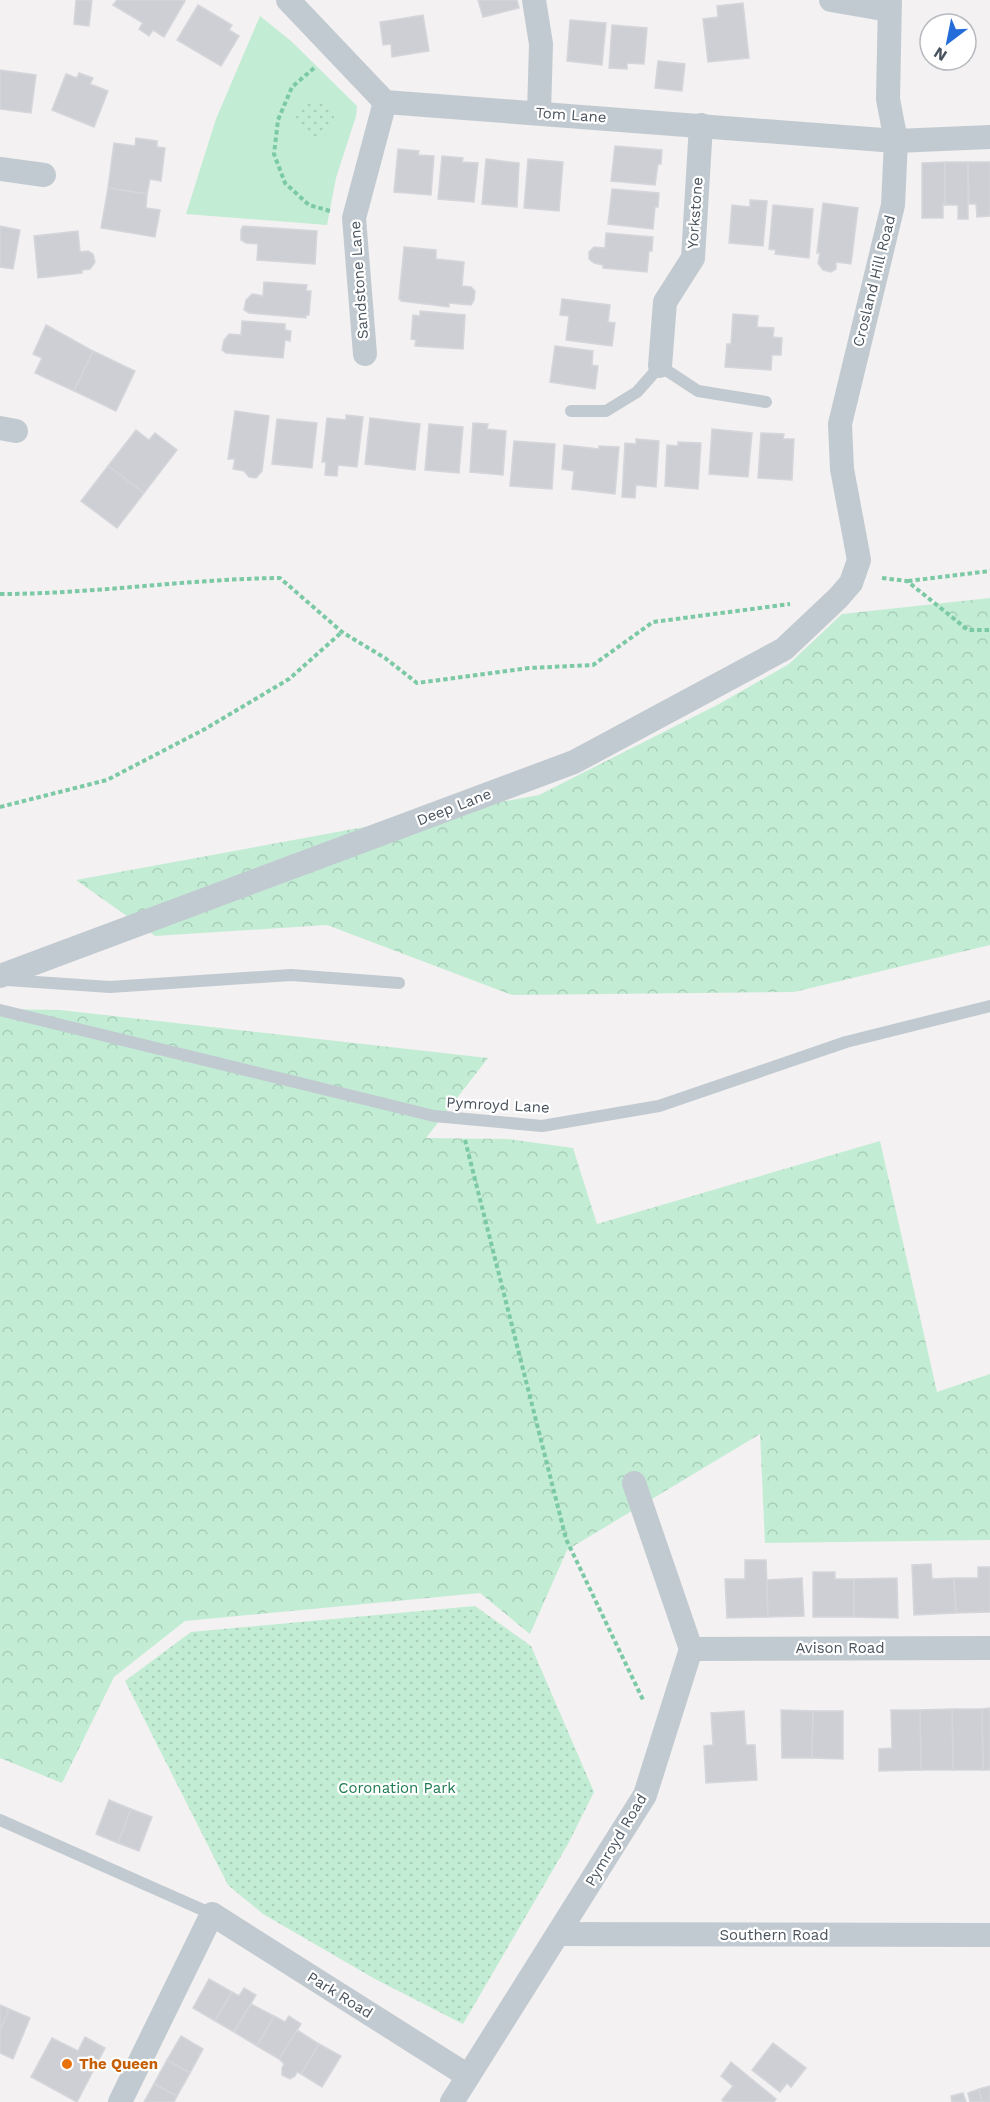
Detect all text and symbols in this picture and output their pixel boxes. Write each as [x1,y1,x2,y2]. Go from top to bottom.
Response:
north arrow [918,12,978,72]
text: N [930,43,950,65]
street label: Tom Lane [535,104,607,126]
street label: Yorkstone [684,176,706,250]
street label: Crosland Hill Road [849,213,899,349]
street label: Sandstone Lane [346,220,372,340]
street label: Deep Lane [414,785,494,829]
street label: Pymroyd Lane [446,1093,550,1117]
street label: Avison Road [795,1639,885,1657]
park label: Coronation Park [338,1779,456,1797]
street label: Pymroyd Road [581,1790,651,1890]
street label: Southern Road [719,1926,829,1944]
street label: Park Road [304,1968,376,2022]
place label: The Queen [79,2055,158,2073]
marker: The Queen [60,2057,74,2071]

